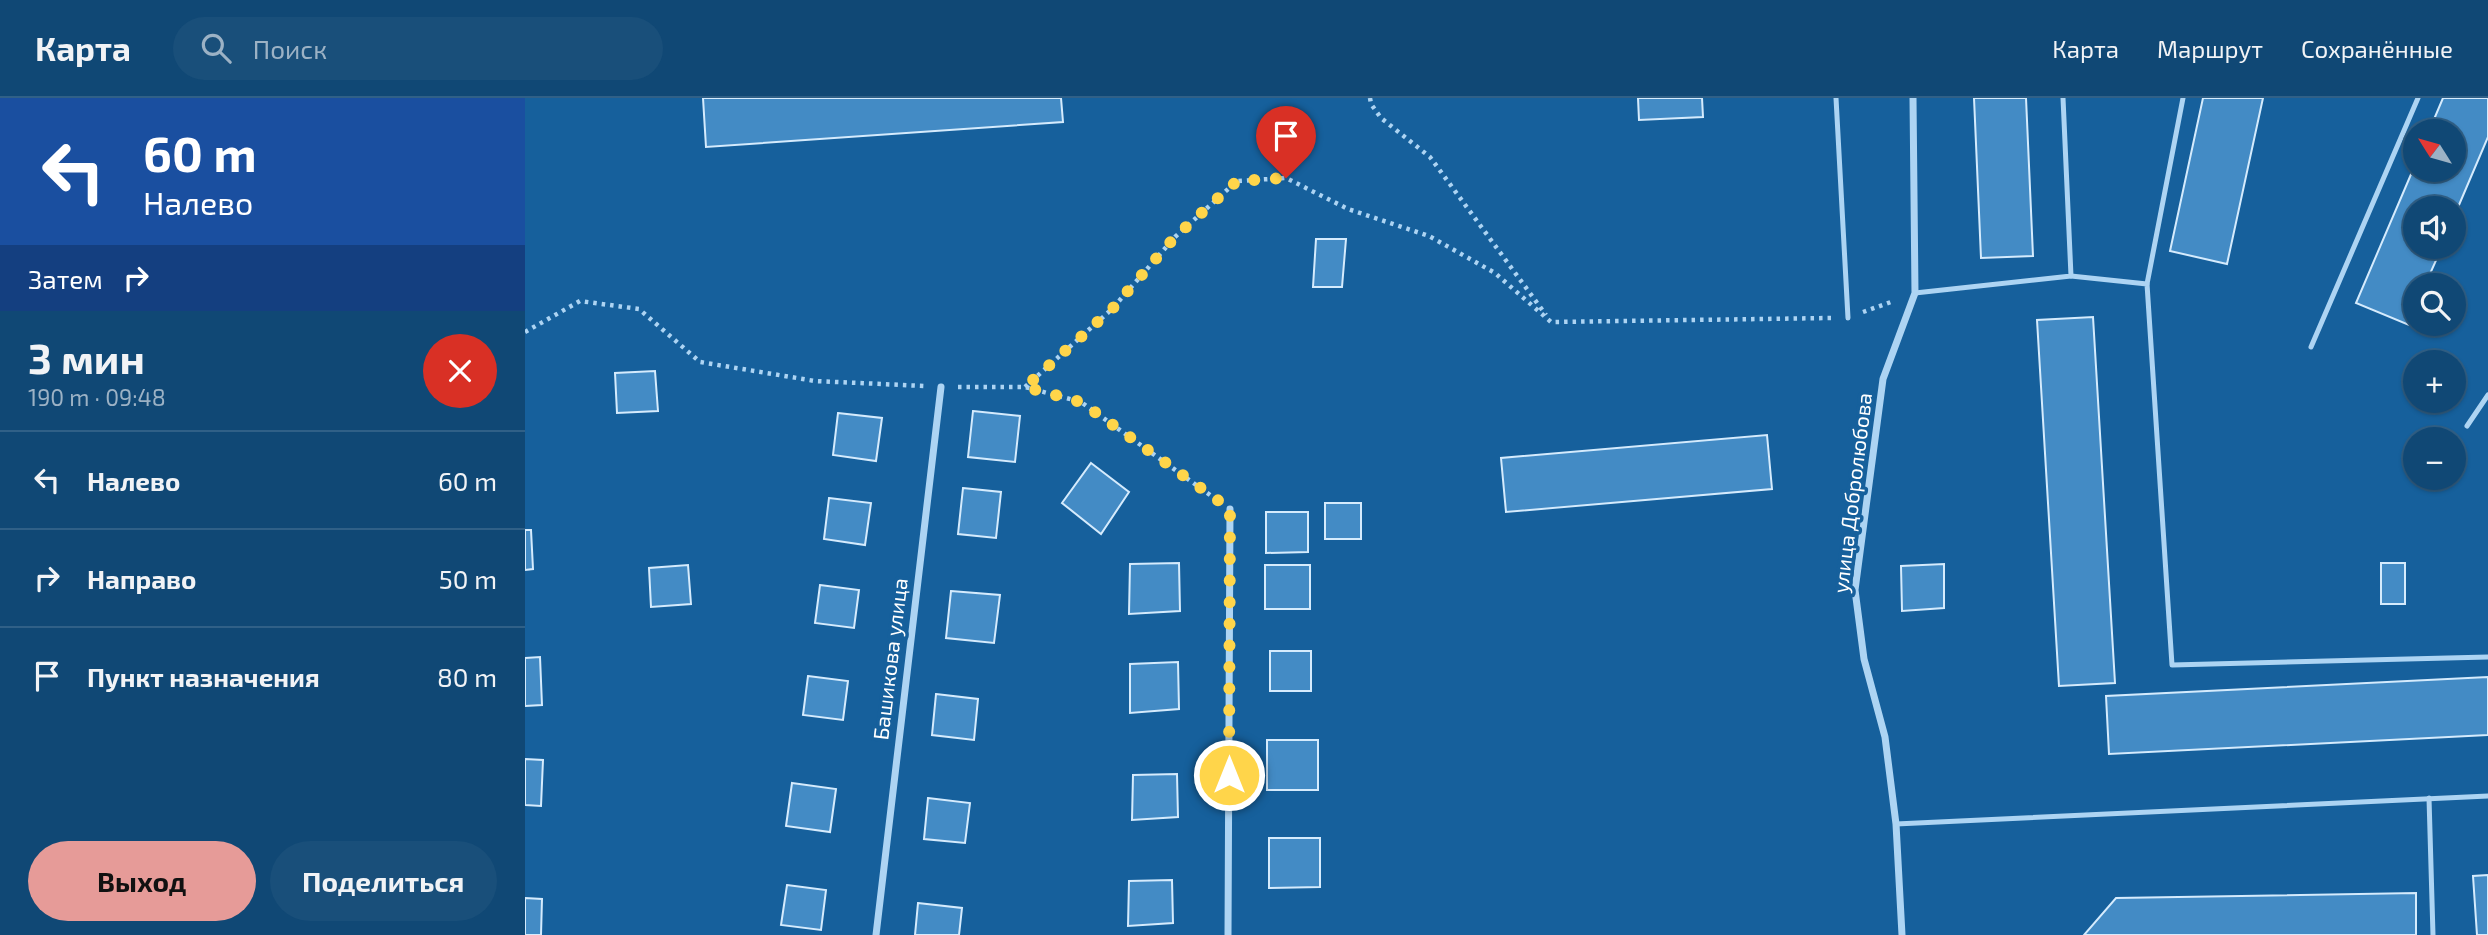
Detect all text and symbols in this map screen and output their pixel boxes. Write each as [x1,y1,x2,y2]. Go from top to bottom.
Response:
search box [173,17,663,80]
text: Карта [35,28,131,68]
icon: search [197,29,235,67]
text: Поиск [253,33,327,64]
text: Карта [2052,34,2119,63]
text: Маршрут [2157,34,2263,63]
text: Сохранённые [2301,34,2453,63]
pin [1256,106,1316,178]
icon: arrive [1267,117,1305,155]
north arrow [2403,119,2466,182]
map controls [2403,119,2466,490]
text: 60 m [143,123,257,182]
icon: left [28,126,119,217]
text: Налево [143,183,253,221]
button: sound [2403,196,2466,259]
icon: right [117,259,155,297]
text: Затем [28,263,103,294]
button: search [2403,273,2466,336]
text: 3 мин [28,332,145,382]
button: close [423,334,497,408]
button: + [2403,350,2466,413]
text: 190 m · 09:48 [28,383,166,411]
street label: улица Добролюбова [1827,391,1877,595]
button: − [2403,427,2466,490]
icon: left [28,461,66,499]
text: Налево [87,465,180,496]
text: 60 m [438,465,497,496]
icon: right [28,559,66,597]
text: Направо [87,563,196,594]
text: 50 m [439,563,497,594]
street label: Башикова улица [867,576,913,741]
icon: arrive [28,657,66,695]
text: Пункт назначения [87,661,320,692]
text: 80 m [437,661,497,692]
position arrow [1192,738,1266,812]
button: Выход [28,841,256,921]
button: Поделиться [270,841,497,921]

